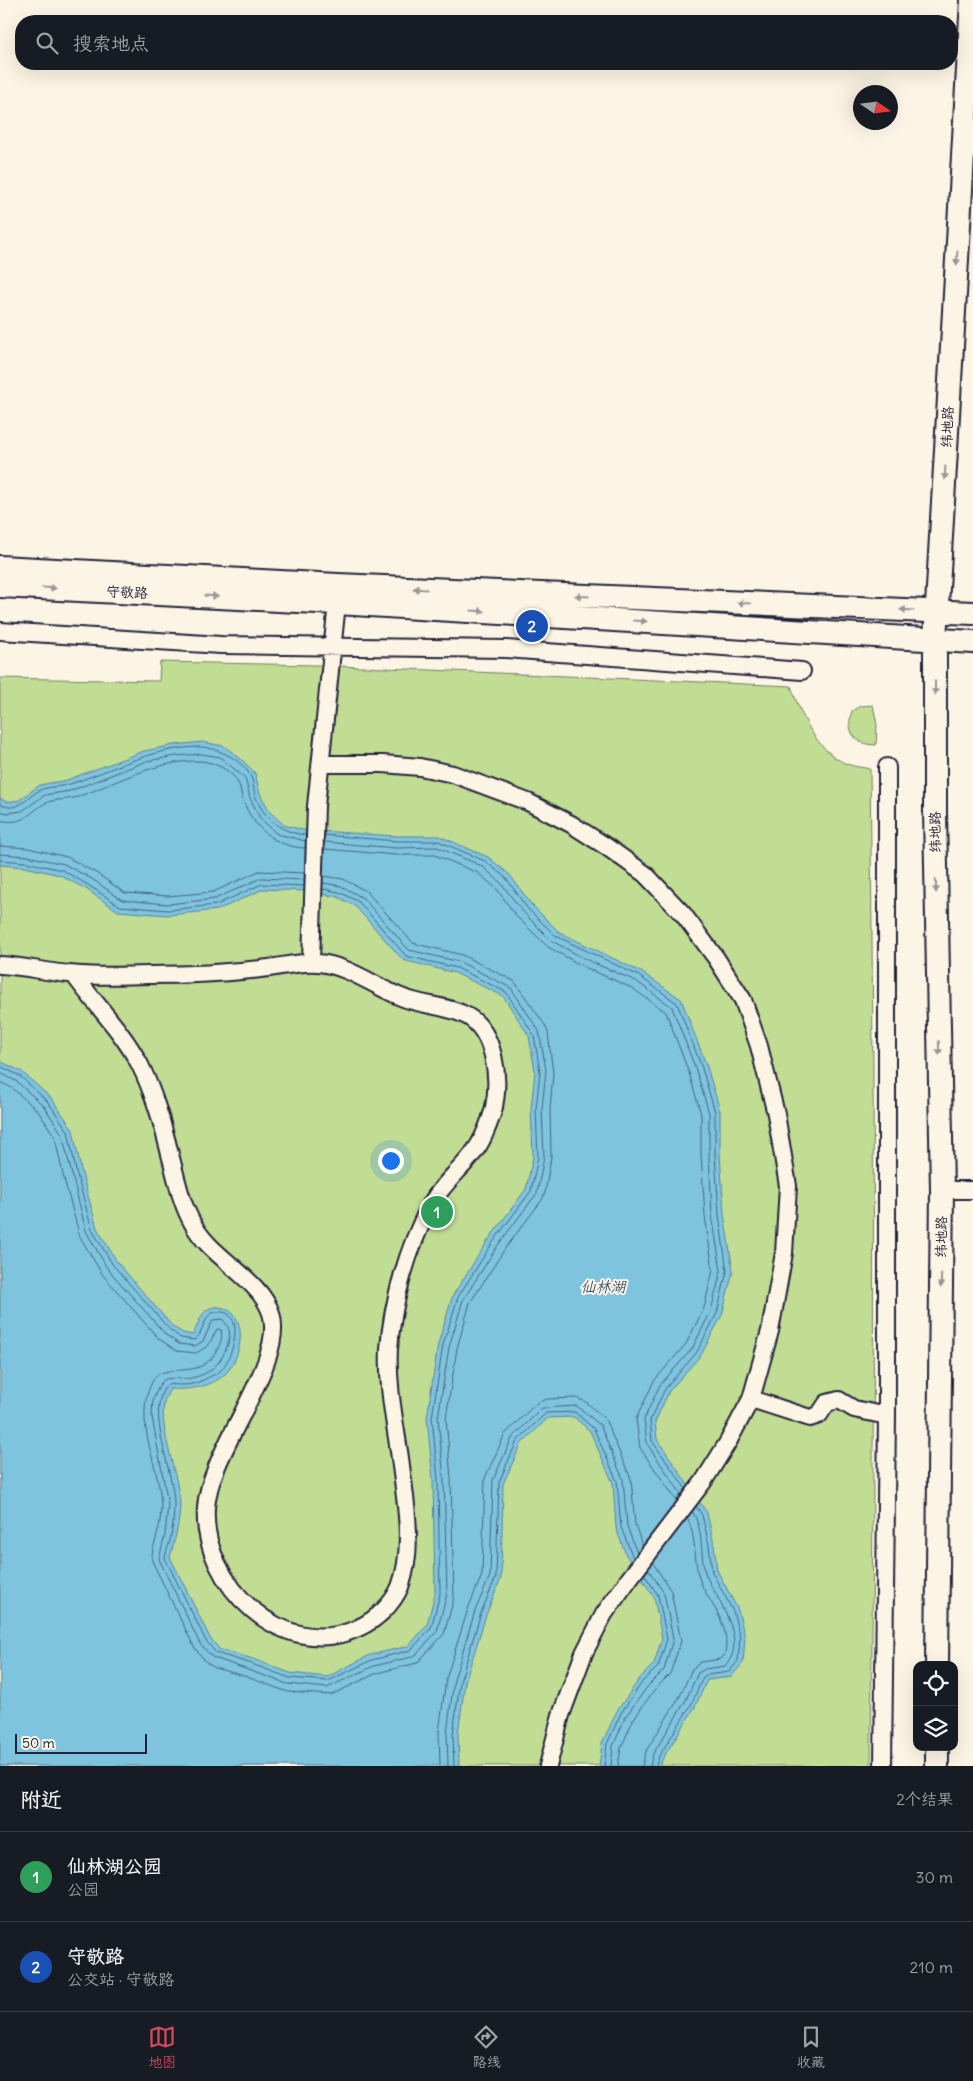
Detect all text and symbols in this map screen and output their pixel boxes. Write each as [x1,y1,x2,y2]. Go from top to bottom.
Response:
search box [15,15,958,70]
icon: search [33,29,61,57]
text: 搜索地点 [73,31,149,55]
north arrow [853,85,898,130]
one-way arrow [953,251,961,267]
street label: 纬地路 [937,406,957,448]
one-way arrow [940,465,948,481]
street label: 守敬路 [106,582,148,602]
one-way arrow [41,584,57,592]
one-way arrow [412,584,428,592]
one-way arrow [574,591,590,599]
one-way arrow [203,593,219,601]
one-way arrow [736,599,752,607]
one-way arrow [899,606,915,614]
pin: 2 [516,607,548,645]
one-way arrow [470,608,486,616]
one-way arrow [633,618,649,626]
one-way arrow [931,681,939,697]
street label: 纬地路 [926,811,944,853]
one-way arrow [932,878,940,894]
one-way arrow [935,1041,943,1057]
your location [378,1148,404,1174]
pin: 1 [421,1193,453,1231]
street label: 纬地路 [932,1216,950,1258]
one-way arrow [937,1273,945,1289]
water label: 仙林湖 [580,1277,627,1296]
map controls [913,1661,958,1751]
button: locate [913,1661,958,1706]
button: layers [913,1706,958,1751]
scale bar [15,1731,148,1754]
text: 50 m [22,1734,55,1752]
text: 附近 [20,1786,62,1813]
text: 2个结果 [896,1789,953,1809]
text: 仙林湖公园 [67,1854,162,1878]
text: 1 [33,1867,39,1887]
text: 30 m [916,1867,953,1887]
text: 公园 [67,1879,99,1899]
text: 守敬路 [67,1944,124,1968]
text: 2 [32,1957,40,1977]
text: 210 m [910,1957,953,1977]
text: 公交站 · 守敬路 [67,1969,174,1989]
tab: 地图 [148,2023,176,2071]
tab: 路线 [472,2023,500,2071]
tab: 收藏 [797,2023,825,2071]

